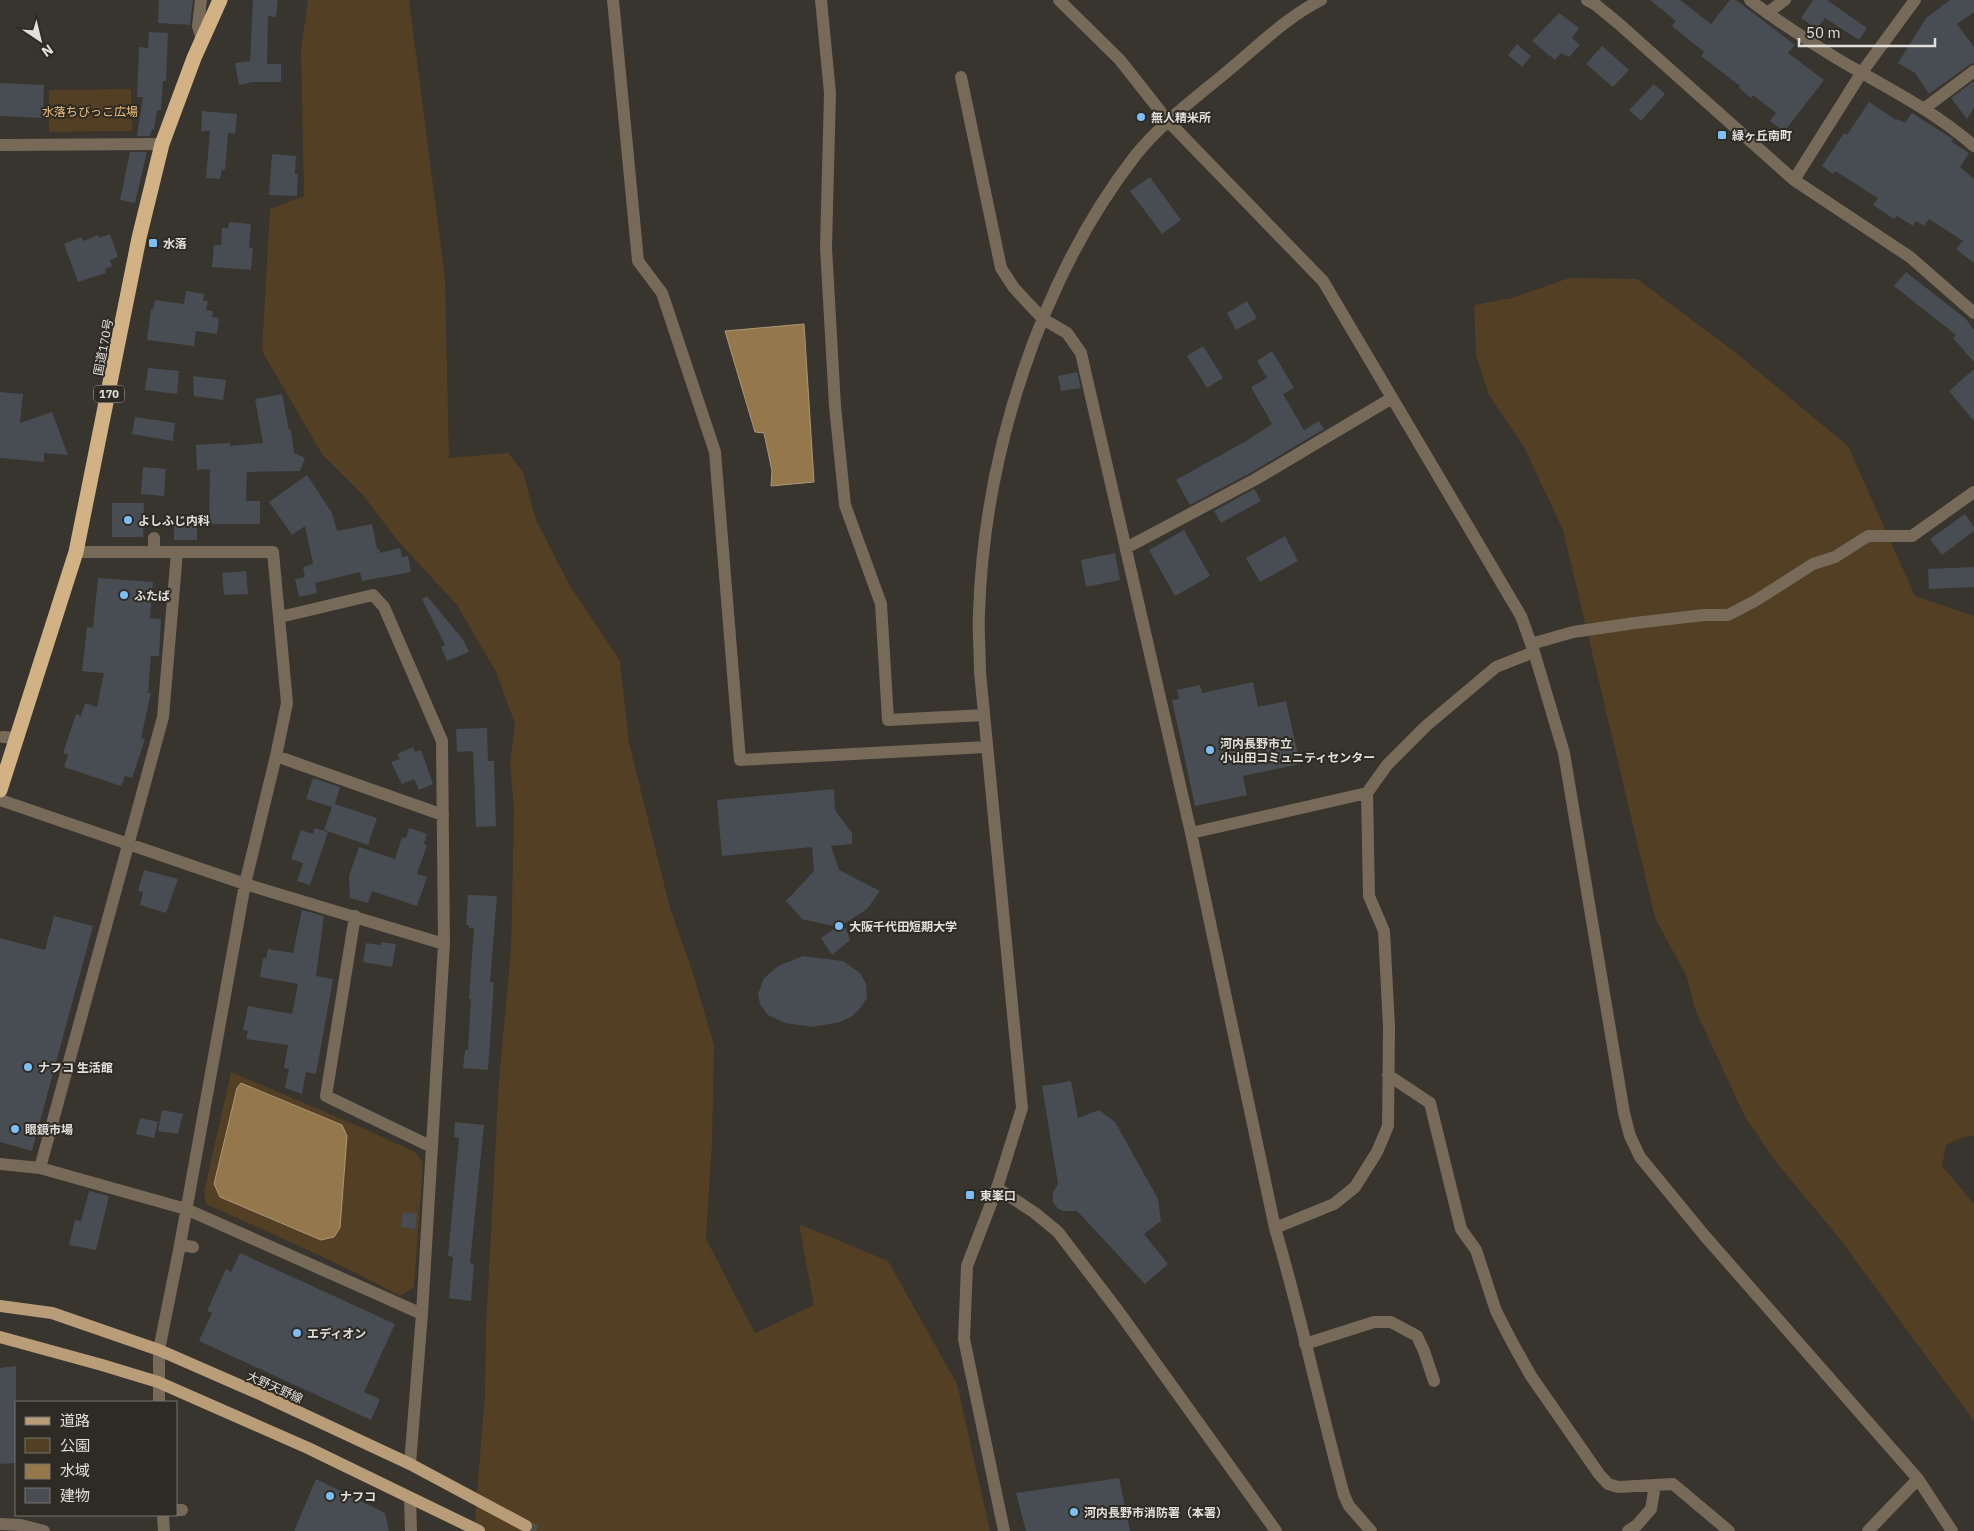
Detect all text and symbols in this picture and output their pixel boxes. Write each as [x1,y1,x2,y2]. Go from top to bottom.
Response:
north arrow [15,15,65,65]
scale bar [1799,15,1935,47]
text: 50 m [1806,23,1841,42]
text: N [38,40,57,61]
park label: 水落ちびっこ広場 [42,104,138,119]
place label: 無人精米所 [1151,110,1211,125]
marker: 無人精米所 [1135,111,1147,123]
place label: 緑ヶ丘南町 [1732,128,1792,143]
marker: 緑ヶ丘南町 [1716,129,1728,141]
place label: 水落 [163,236,187,251]
marker: 水落 [147,237,159,249]
street label: 国道170号 [90,317,116,377]
road number: 170 [94,386,124,402]
place label: よしふじ内科 [138,513,210,528]
marker: よしふじ内科 [122,514,134,526]
place label: ふたば [134,588,170,603]
marker: ふたば [118,589,130,601]
place label: 河内長野市立 小山田コミュニティセンター [1220,736,1375,765]
marker: 河内長野市立 小山田コミュニティセンター [1204,744,1216,756]
place label: 大阪千代田短期大学 [849,919,957,934]
marker: 大阪千代田短期大学 [833,920,845,932]
place label: ナフコ 生活館 [38,1060,113,1075]
marker: ナフコ 生活館 [22,1061,34,1073]
place label: 眼鏡市場 [25,1122,73,1137]
marker: 眼鏡市場 [9,1123,21,1135]
place label: 東峯口 [980,1188,1016,1203]
marker: 東峯口 [964,1189,976,1201]
place label: エディオン [307,1326,366,1341]
marker: エディオン [291,1327,303,1339]
street label: 大野天野線 [245,1368,305,1406]
legend [15,1401,178,1516]
text: 道路 [60,1411,90,1430]
text: 公園 [60,1436,90,1455]
text: 水域 [60,1461,90,1480]
text: 建物 [60,1486,90,1505]
place label: ナフコ [340,1489,376,1504]
marker: ナフコ [324,1490,336,1502]
place label: 河内長野市消防署（本署） [1084,1505,1228,1520]
marker: 河内長野市消防署（本署） [1068,1506,1080,1518]

